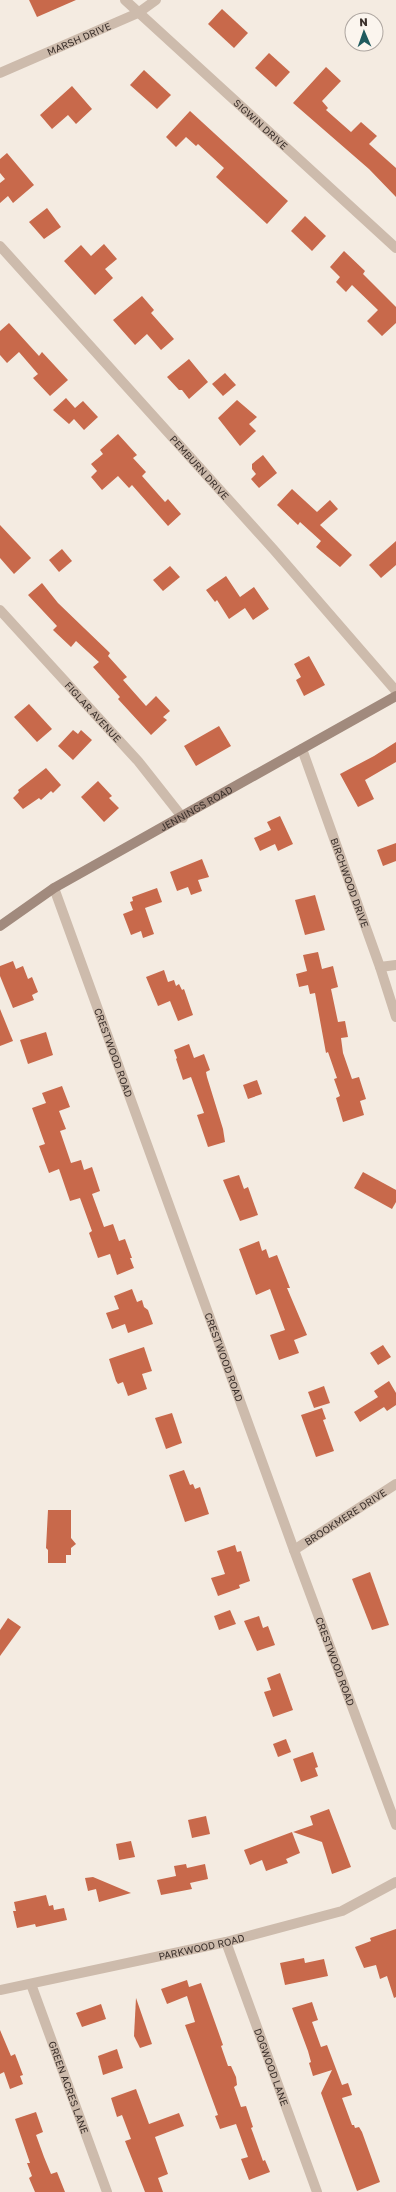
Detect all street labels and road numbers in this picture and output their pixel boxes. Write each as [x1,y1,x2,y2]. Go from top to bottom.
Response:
street label: MARSH DRIVE [45,20,113,58]
street label: SIGWIN DRIVE [231,96,290,152]
street label: PEMBURN DRIVE [168,433,231,502]
street label: FIGLAR AVENUE [62,679,124,745]
street label: JENNINGS ROAD [158,783,235,833]
street label: BIRCHWOOD DRIVE [328,836,371,929]
street label: CRESTWOOD ROAD [92,1006,135,1099]
street label: CRESTWOOD ROAD [202,1311,246,1403]
street label: BROOKMERE DRIVE [302,1486,388,1548]
street label: CRESTWOOD ROAD [313,1615,357,1708]
street label: PARKWOOD ROAD [157,1931,246,1962]
street label: DOGWOOD LANE [252,2027,291,2107]
street label: GREEN ACRES LANE [46,2039,91,2135]

